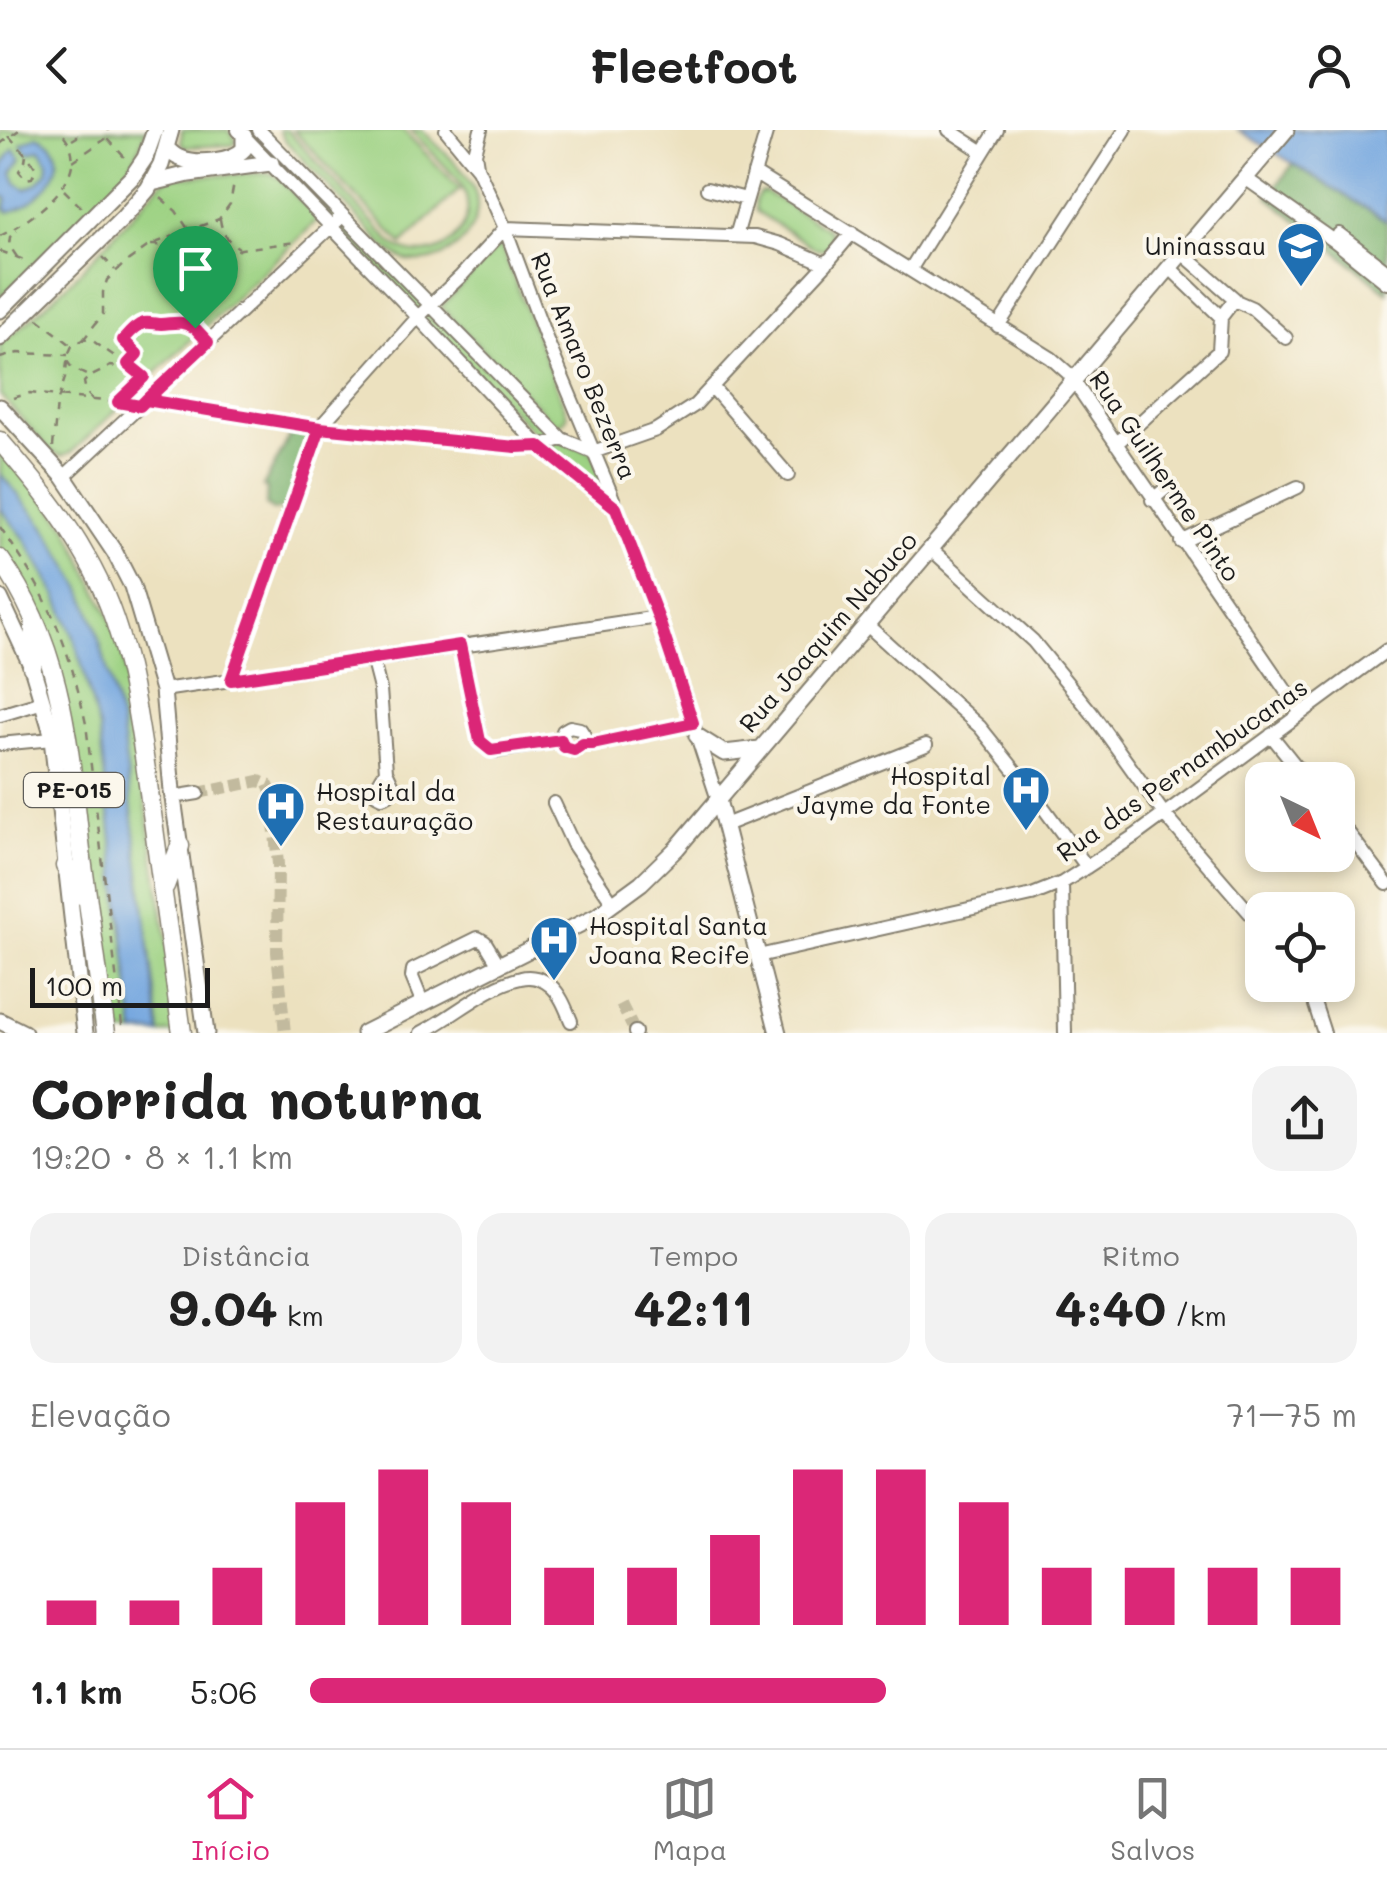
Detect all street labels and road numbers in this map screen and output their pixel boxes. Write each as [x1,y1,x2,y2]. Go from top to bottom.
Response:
street label: Rua Amaro Bezerra [525,247,645,484]
street label: Rua Guilherme Pinto [1083,364,1248,587]
street label: Rua Joaquim Nabuco [731,524,923,738]
street label: Rua das Pernambucanas [1050,670,1313,868]
road number: PE-015 [24,773,124,807]

